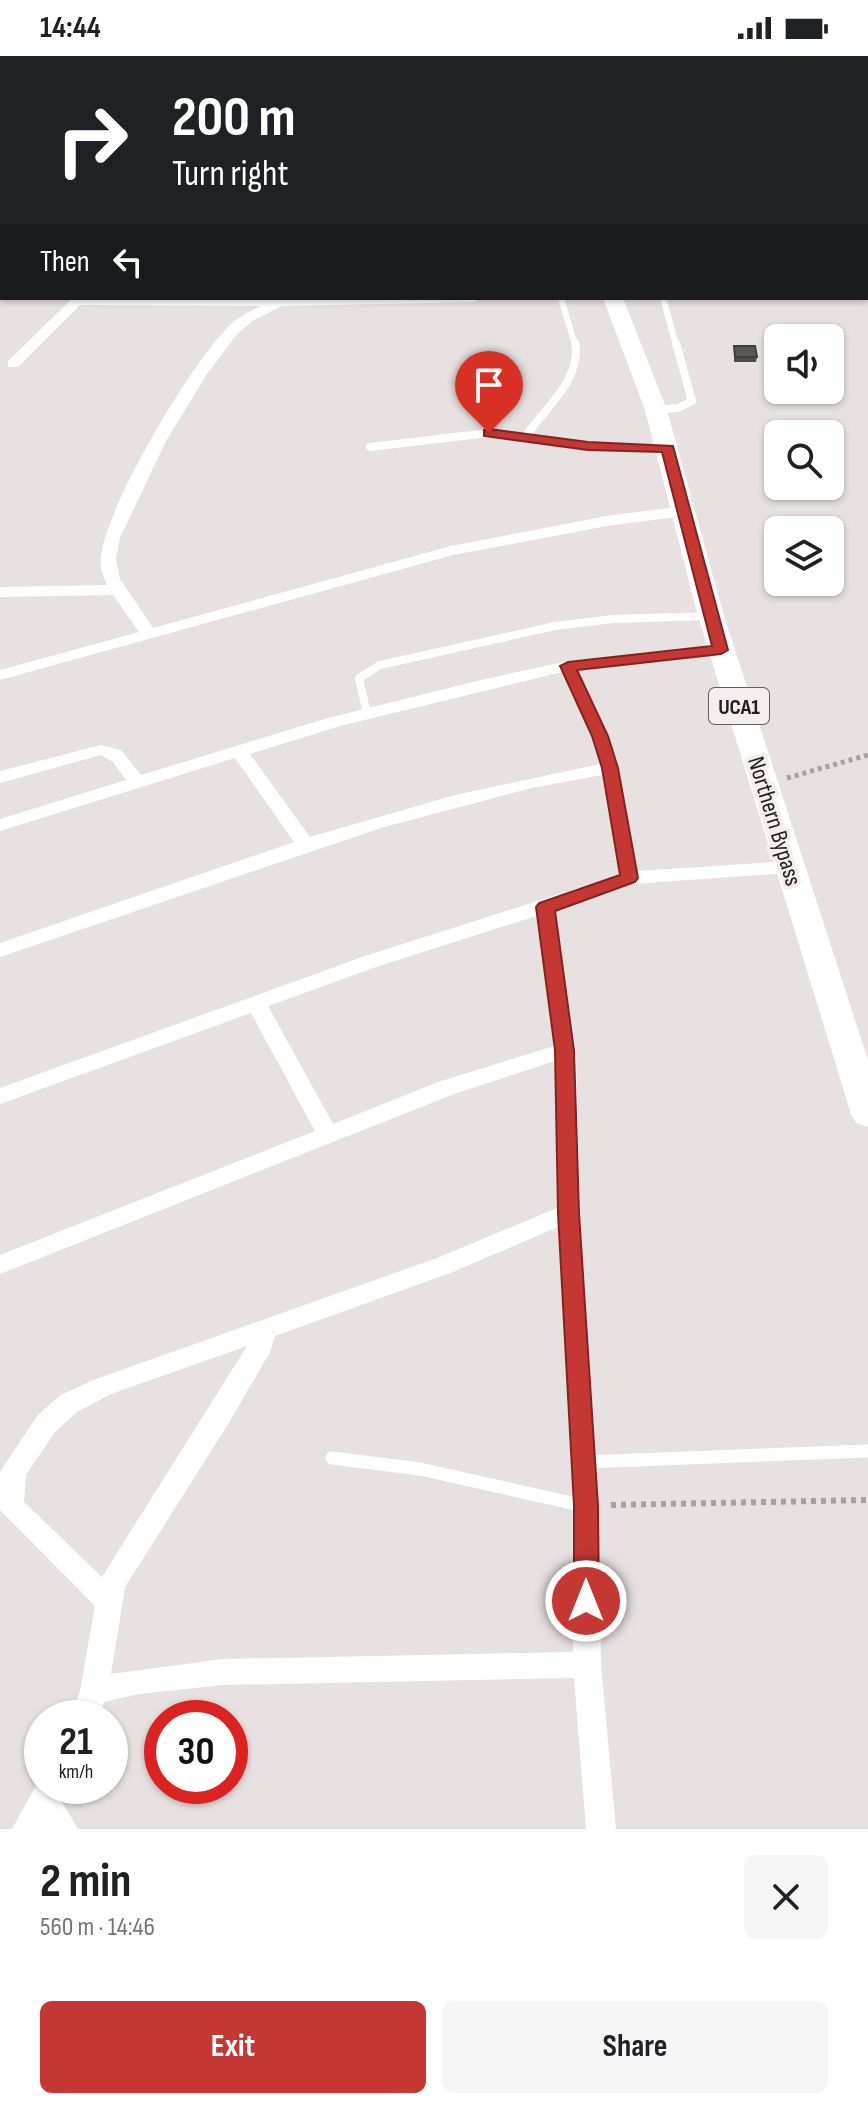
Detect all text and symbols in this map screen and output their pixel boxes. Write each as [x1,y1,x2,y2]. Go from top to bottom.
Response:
text: 14:44 [40,10,101,46]
text: 200 m [172,85,296,152]
icon: right [40,88,144,192]
text: Turn right [172,153,289,196]
icon: left [106,240,150,284]
text: Then [40,244,90,280]
map controls [764,324,844,596]
button: sound [764,324,844,404]
pin [455,351,523,433]
icon: arrive [467,363,511,407]
button: search [764,420,844,500]
button: layers [764,516,844,596]
road number: UCA1 [709,688,769,724]
street label: Northern Bypass [741,753,808,889]
position arrow [544,1559,628,1643]
speed limit sign: 30 [144,1700,248,1804]
text: 21 [59,1718,93,1766]
text: km/h [59,1760,93,1784]
text: 2 min [40,1853,131,1910]
button: close [744,1855,828,1939]
text: 560 m · 14:46 [40,1912,155,1943]
button: Exit [40,2001,426,2093]
button: Share [442,2001,828,2093]

